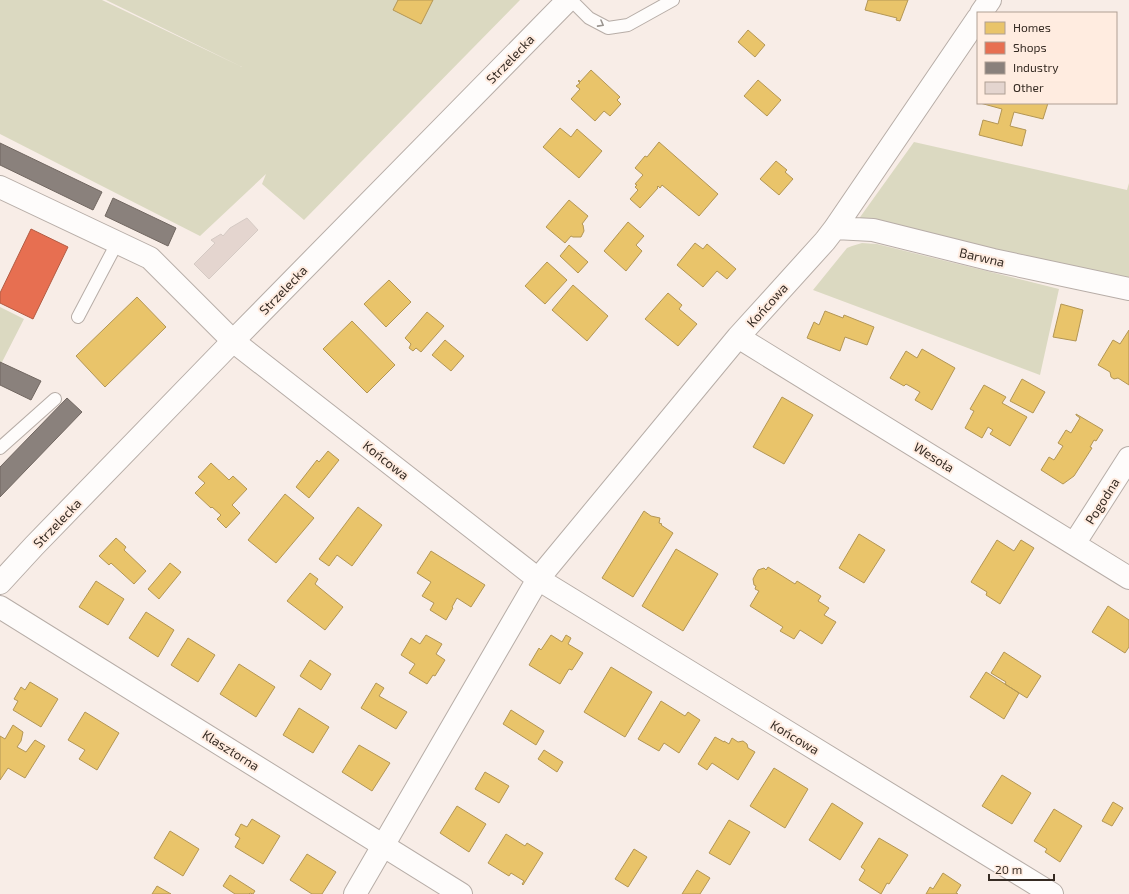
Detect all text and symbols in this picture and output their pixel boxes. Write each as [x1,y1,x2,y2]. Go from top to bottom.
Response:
legend [977,12,1117,104]
one-way arrow [597,20,604,27]
text: Homes [1013,20,1051,34]
street label: Strzelecka [483,31,537,87]
text: Shops [1013,40,1047,54]
text: Industry [1013,60,1059,74]
text: Other [1013,80,1044,94]
street label: Barwna [958,244,1006,270]
street label: Strzelecka [256,262,310,318]
street label: Końcowa [743,280,791,330]
street label: Końcowa [360,437,412,483]
street label: Wesoła [911,438,957,476]
street label: Pogodna [1082,475,1122,527]
street label: Strzelecka [30,495,84,551]
street label: Końcowa [768,716,822,758]
street label: Klasztorna [200,726,262,774]
scale bar [989,856,1054,882]
text: 20 m [995,862,1022,876]

